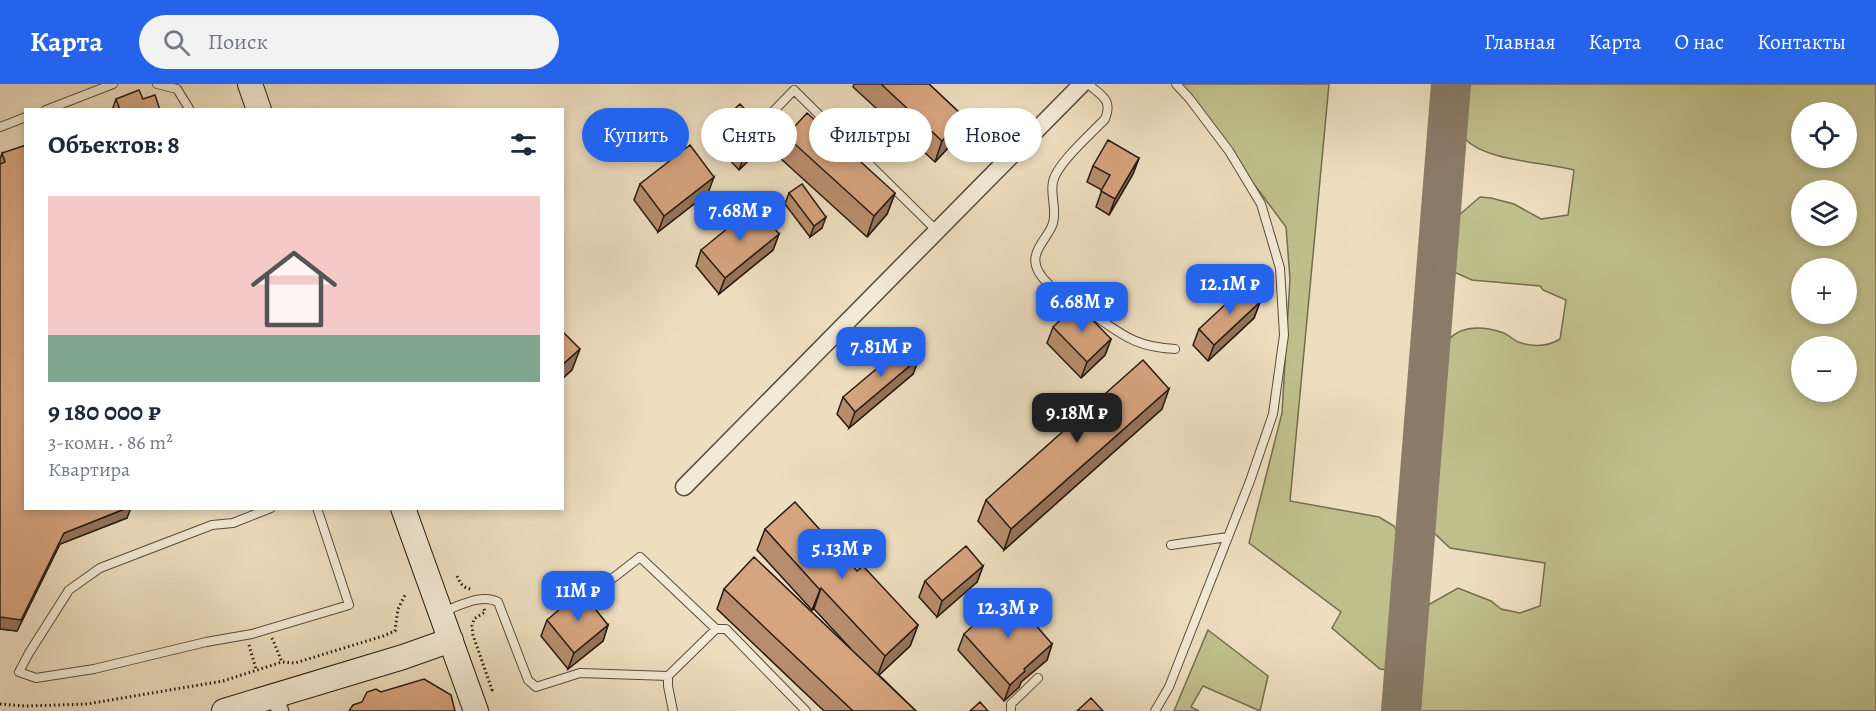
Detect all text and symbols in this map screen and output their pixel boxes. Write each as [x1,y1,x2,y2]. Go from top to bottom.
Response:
search box [139,15,559,69]
text: Карта [30,23,103,61]
icon: search [160,26,193,59]
text: Поиск [208,27,268,57]
text: Главная [1484,28,1556,56]
text: Карта [1589,28,1641,56]
text: О нас [1674,28,1724,56]
text: Контакты [1757,28,1846,56]
map controls [1791,102,1857,402]
button: locate [1791,102,1857,168]
chip: Купить [582,108,689,162]
chip: Снять [701,108,797,162]
chip: Фильтры [809,108,932,162]
chip: Новое [944,108,1042,162]
text: Объектов: 8 [48,127,180,162]
icon: filters [507,128,540,161]
button: layers [1791,180,1857,246]
pin: 7.68M ₽ [685,191,795,242]
text: 7.68M ₽ [708,197,772,224]
icon: home [240,235,348,343]
button: + [1791,258,1857,324]
pin: 12.1M ₽ [1175,264,1285,315]
text: 12.1M ₽ [1200,270,1260,297]
pin: 6.68M ₽ [1027,282,1137,333]
text: 6.68M ₽ [1050,288,1114,315]
pin: 7.81M ₽ [826,327,936,378]
text: 7.81M ₽ [850,333,912,360]
button: − [1791,336,1857,402]
pin: 9.18M ₽ [1022,393,1132,444]
text: 9 180 000 ₽ [48,394,161,429]
text: 9.18M ₽ [1046,399,1108,426]
text: 3-комн. · 86 m² [48,429,173,456]
text: Квартира [48,456,130,483]
pin: 5.13M ₽ [787,529,897,580]
text: 5.13M ₽ [812,535,872,562]
pin: 11M ₽ [536,571,620,622]
text: 11M ₽ [556,577,600,604]
pin: 12.3M ₽ [953,588,1063,639]
text: 12.3M ₽ [977,594,1039,621]

